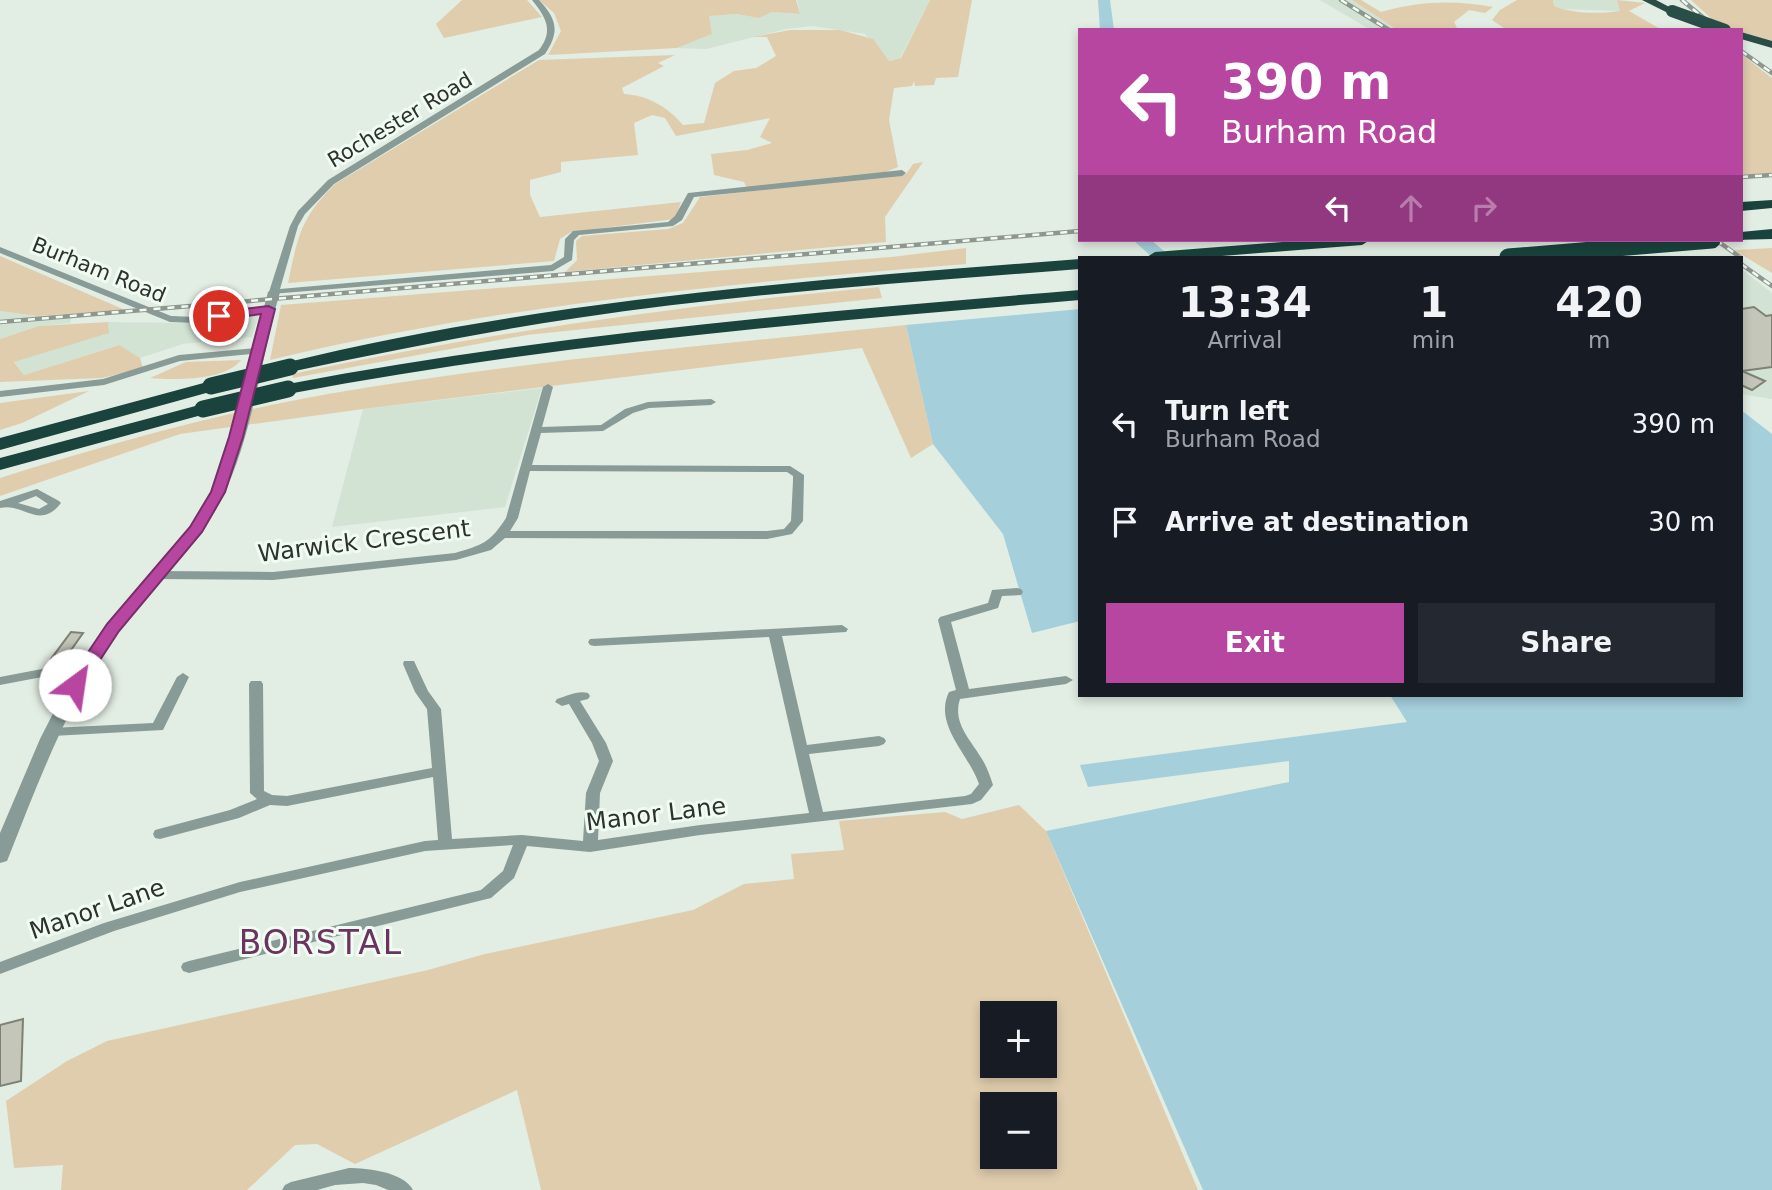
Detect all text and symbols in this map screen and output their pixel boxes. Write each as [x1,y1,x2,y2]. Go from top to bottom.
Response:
text: 390 m [1221,54,1391,111]
icon: left [1106,56,1197,147]
street label: Rochester Road [323,67,477,173]
text: Burham Road [1221,113,1437,151]
icon: left [1319,189,1357,227]
icon: ahead [1392,189,1430,227]
icon: right [1465,189,1503,227]
street label: Burham Road [29,232,169,308]
text: 13:34 [1178,278,1312,327]
text: 1 [1419,278,1448,327]
text: 420 [1555,278,1643,327]
pin [189,286,249,346]
icon: arrive [200,297,238,335]
text: Arrival [1208,327,1282,353]
text: min [1412,327,1455,353]
text: m [1588,327,1610,353]
text: Turn left [1165,396,1289,426]
icon: left [1106,405,1144,443]
text: 390 m [1632,409,1715,439]
text: Burham Road [1165,426,1321,452]
icon: arrive [1106,503,1144,541]
text: Arrive at destination [1165,507,1469,537]
text: 30 m [1648,507,1715,537]
street label: Warwick Crescent [256,514,472,568]
button: Exit [1106,603,1404,683]
button: Share [1418,603,1715,683]
position arrow [38,648,112,722]
street label: Manor Lane [584,792,728,836]
street label: Manor Lane [26,873,168,945]
district label: BORSTAL [239,923,403,962]
map controls [980,1001,1057,1169]
button: + [980,1001,1057,1078]
button: − [980,1092,1057,1169]

